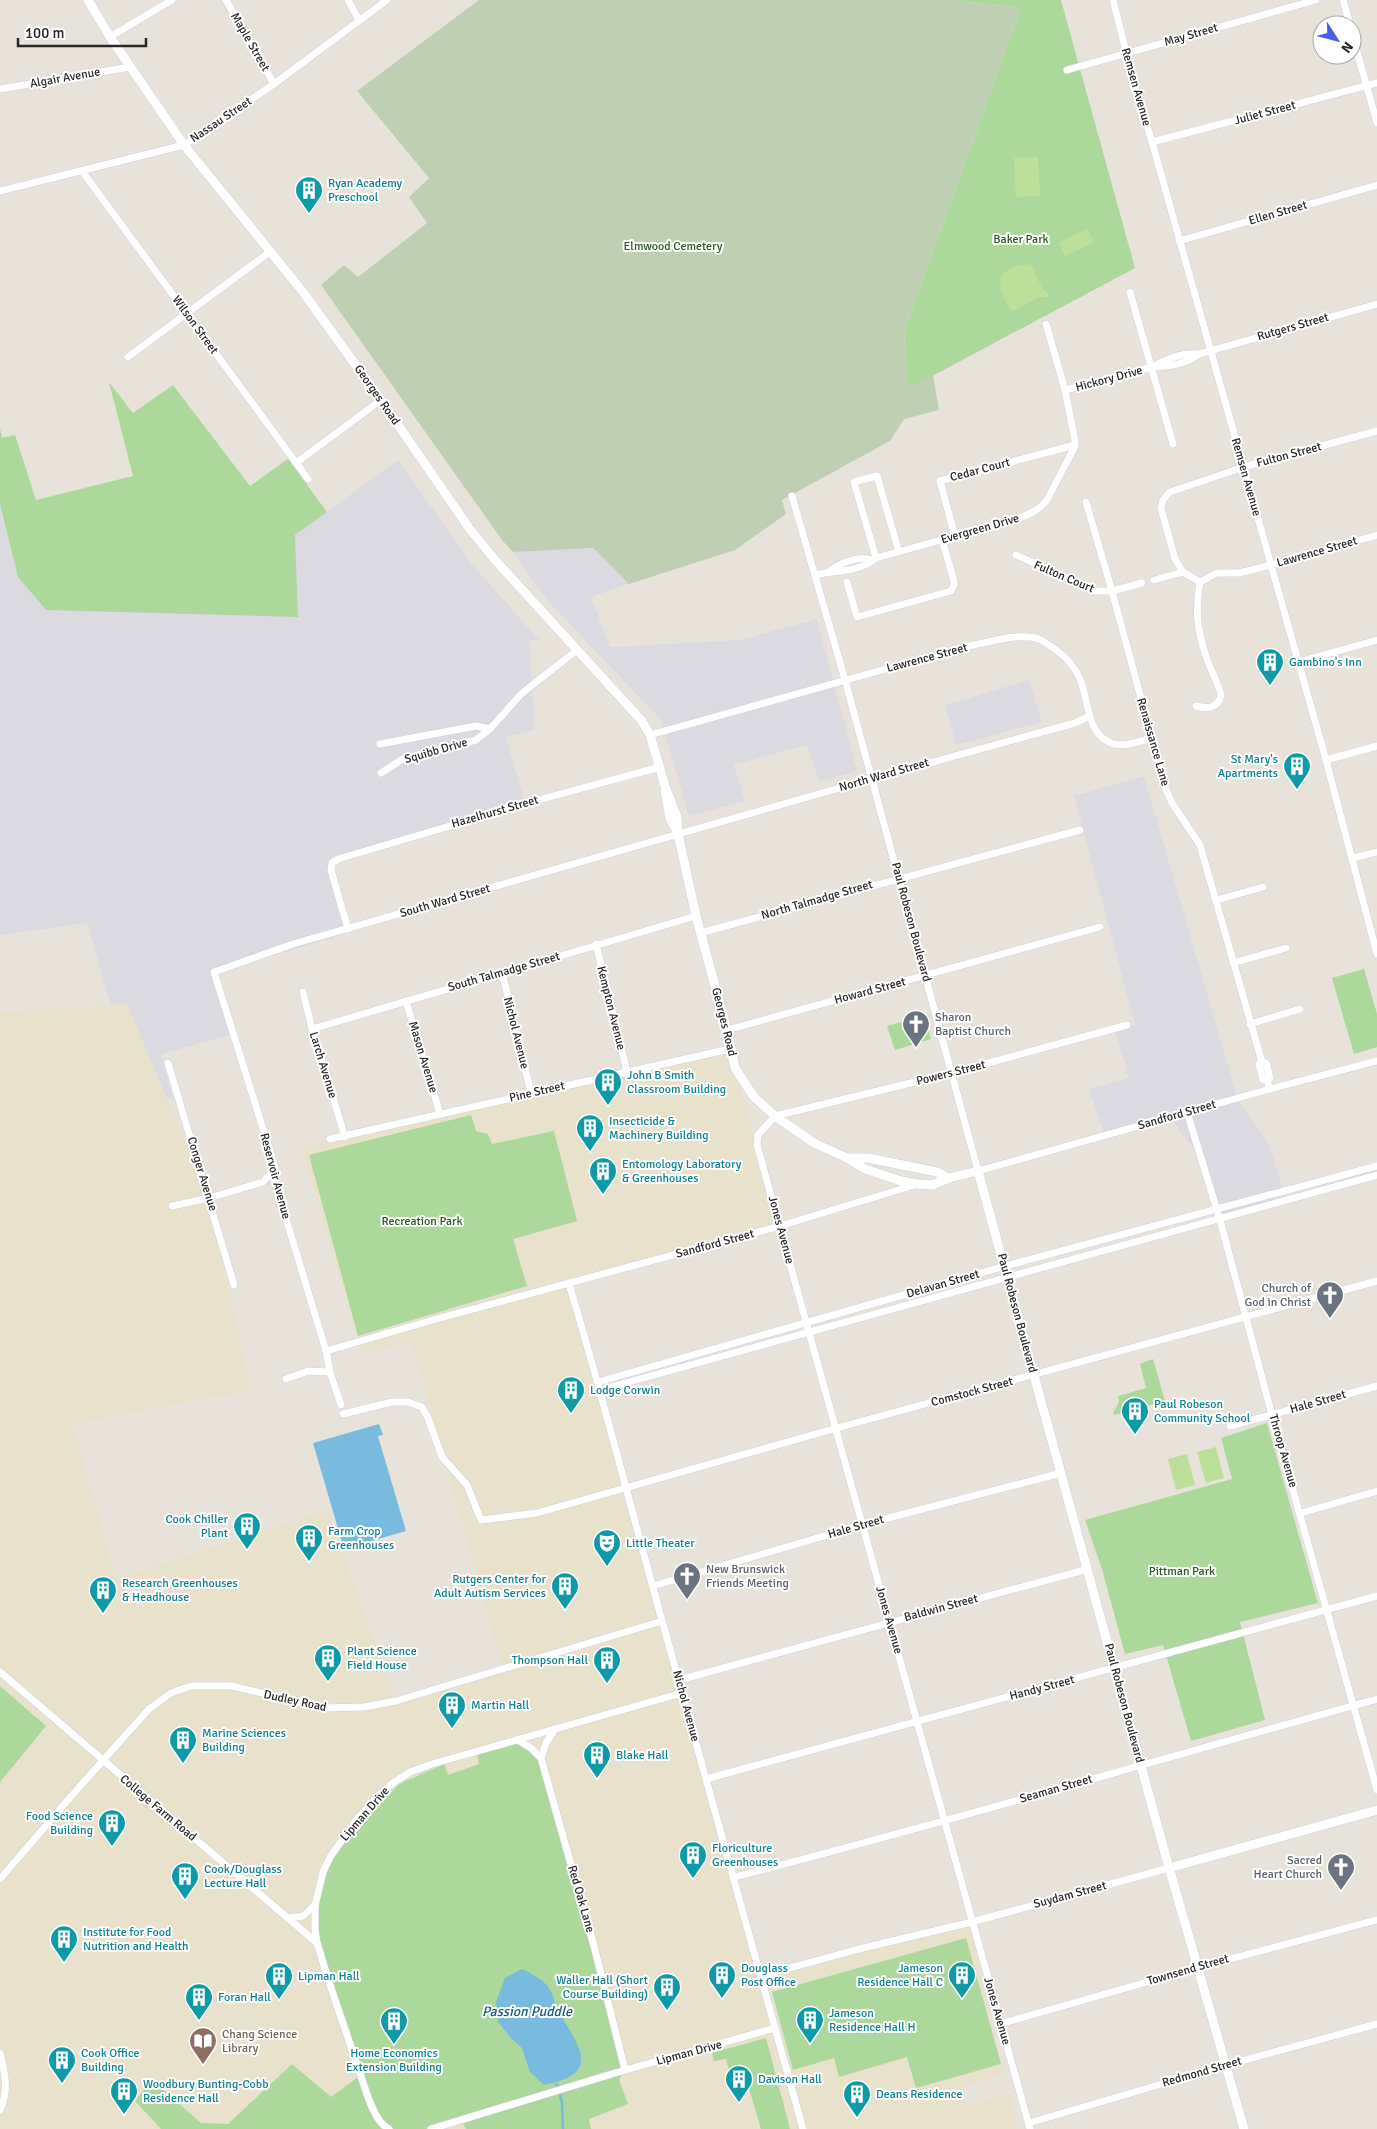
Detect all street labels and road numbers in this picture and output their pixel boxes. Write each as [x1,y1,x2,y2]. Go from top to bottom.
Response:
street label: Maple Street [227,10,273,74]
street label: May Street [1162,20,1220,50]
street label: Remsen Avenue [1118,46,1154,128]
street label: Algair Avenue [29,64,101,92]
street label: Nassau Street [187,94,255,146]
street label: Juliet Street [1233,98,1297,128]
street label: Ellen Street [1247,198,1309,228]
street label: Wilson Street [169,293,221,357]
street label: Rutgers Street [1256,310,1330,344]
street label: Georges Road [351,362,403,428]
street label: Hickory Drive [1074,363,1144,395]
street label: Remsen Avenue [1228,436,1264,518]
street label: Fulton Street [1255,439,1323,471]
street label: Cedar Court [948,455,1012,485]
street label: Evergreen Drive [939,511,1021,547]
street label: Lawrence Street [1275,533,1359,571]
street label: Fulton Court [1032,558,1096,596]
street label: Lawrence Street [885,640,969,676]
street label: Renaissance Lane [1133,696,1173,788]
street label: Squibb Drive [403,735,469,767]
street label: North Ward Street [837,755,931,795]
street label: Hazelhurst Street [450,792,540,832]
street label: Paul Robeson Boulevard [888,861,934,983]
street label: North Talmadge Street [760,877,874,923]
street label: South Ward Street [398,881,492,921]
street label: South Talmadge Street [446,949,562,995]
street label: Kempton Avenue [593,964,629,1052]
street label: Howard Street [833,974,907,1008]
street label: Georges Road [708,986,740,1058]
street label: Nichol Avenue [500,996,532,1070]
street label: Mason Avenue [405,1019,441,1095]
street label: Larch Avenue [306,1030,340,1100]
street label: Powers Street [915,1057,987,1089]
street label: Pine Street [508,1078,566,1106]
street label: Sandford Street [1136,1097,1218,1133]
street label: Reservoir Avenue [256,1131,294,1221]
street label: Conger Avenue [184,1135,220,1213]
street label: Jones Avenue [765,1194,797,1266]
street label: Sandford Street [674,1226,756,1262]
street label: Paul Robeson Boulevard [994,1252,1040,1374]
street label: Delavan Street [905,1266,981,1302]
street label: Comstock Street [929,1374,1015,1410]
street label: Hale Street [1288,1387,1348,1417]
street label: Throop Avenue [1265,1413,1301,1489]
street label: Hale Street [826,1512,886,1542]
street label: Jones Avenue [872,1584,906,1656]
street label: Baldwin Street [903,1591,979,1625]
street label: Paul Robeson Boulevard [1101,1642,1147,1764]
street label: Nichol Avenue [669,1669,703,1743]
street label: Handy Street [1008,1672,1076,1704]
street label: Dudley Road [262,1687,328,1715]
street label: Seaman Street [1018,1771,1094,1807]
street label: College Farm Road [117,1772,199,1844]
street label: Lipman Drive [337,1784,393,1844]
street label: Red Oak Lane [564,1864,598,1934]
street label: Suydam Street [1032,1878,1108,1912]
street label: Townsend Street [1145,1951,1231,1989]
street label: Jones Avenue [980,1975,1014,2047]
street label: Lipman Drive [655,2037,723,2069]
street label: Redmond Street [1161,2053,1243,2091]

